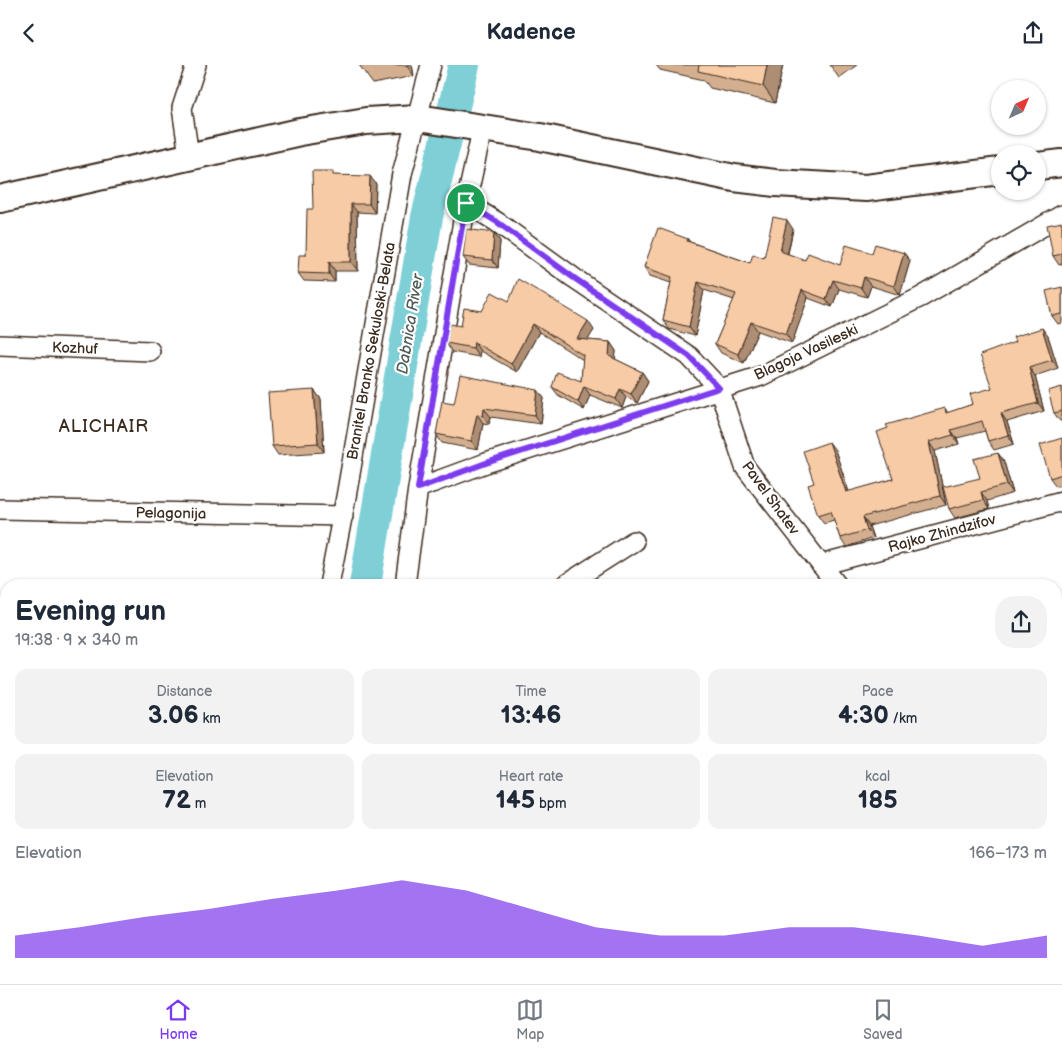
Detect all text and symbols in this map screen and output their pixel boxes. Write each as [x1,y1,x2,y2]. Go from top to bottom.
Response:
icon: back [15,19,43,47]
text: Kadence [486,19,576,46]
icon: share [1019,19,1047,47]
north arrow [991,80,1046,135]
map controls [991,80,1046,200]
button: locate [991,145,1046,200]
pin [445,182,487,224]
icon: arrive [452,189,480,217]
street label: Branitel Branko Sekuloski-Belata [343,241,400,461]
water label: Dabnica River [393,272,428,376]
street label: Blagoja Vasileski [751,320,861,385]
street label: Kozhuf [52,338,99,359]
district label: ALICHAIR [59,416,149,437]
street label: Pavel Shatev [738,458,804,539]
street label: Pelagonija [135,503,207,524]
street label: Rajko Zhindzifov [886,510,999,557]
text: Evening run [15,595,166,628]
button: share [995,596,1047,648]
text: 19:38 · 9 × 340 m [15,631,138,650]
text: Distance [156,683,212,700]
text: Time [515,683,547,700]
text: Pace [862,683,894,700]
text: 3.06 [148,700,199,731]
text: 13:46 [500,700,562,731]
text: 4:30 [838,700,889,731]
text: km [199,710,221,727]
text: /km [889,710,917,727]
text: Elevation [155,768,214,785]
text: Heart rate [499,768,563,785]
text: kcal [865,768,890,785]
text: 72 [162,785,191,816]
text: 145 [495,785,535,816]
text: 185 [858,785,898,816]
text: m [191,795,206,812]
text: bpm [535,795,567,812]
text: Elevation [15,844,82,863]
text: 166–173 m [969,844,1047,863]
tab: Home [159,996,197,1043]
tab: Map [516,996,544,1043]
tab: Saved [863,996,903,1043]

